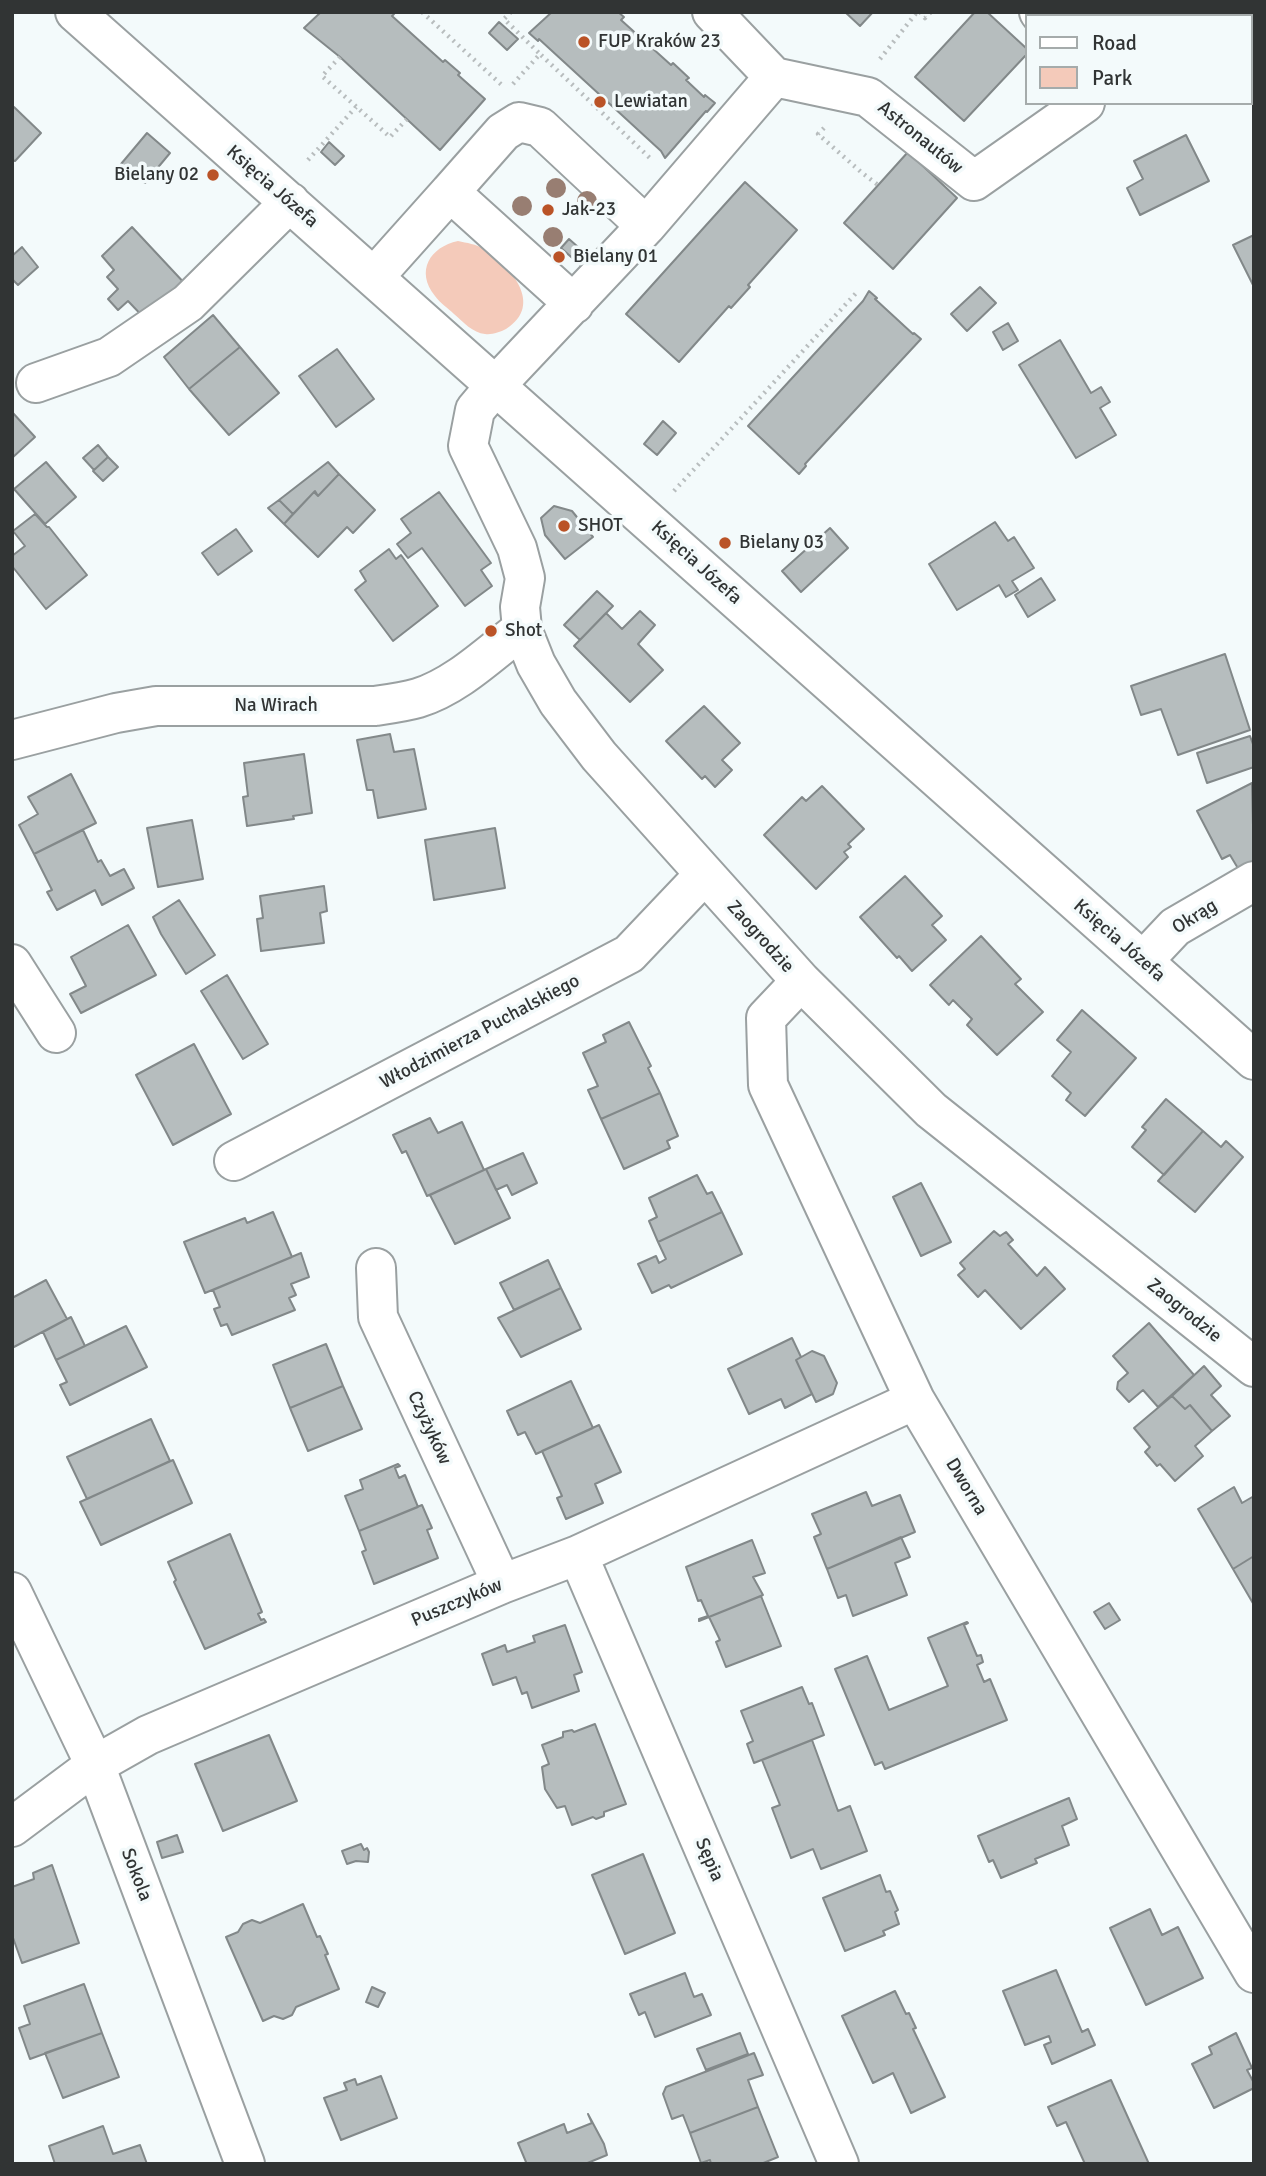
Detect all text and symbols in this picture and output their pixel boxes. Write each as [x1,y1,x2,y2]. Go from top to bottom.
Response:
legend [1024,14,1252,105]
text: Road [1092,30,1137,56]
place label: FUP Kraków 23 [598,31,721,53]
marker: FUP Kraków 23 [576,34,592,50]
text: Park [1092,65,1132,91]
place label: Lewiatan [614,91,688,113]
marker: Lewiatan [592,94,608,110]
street label: Astronautów [873,97,967,179]
street label: Księcia Józefa [221,141,323,233]
place label: Bielany 02 [114,164,199,186]
marker: Bielany 02 [205,167,221,183]
place label: Jak-23 [562,199,616,221]
marker: Jak-23 [540,202,556,218]
place label: Bielany 01 [573,246,658,268]
marker: Bielany 01 [551,249,567,265]
place label: SHOT [578,515,623,537]
street label: Księcia Józefa [646,516,746,610]
marker: SHOT [556,518,572,534]
place label: Bielany 03 [739,532,824,554]
marker: Bielany 03 [717,535,733,551]
place label: Shot [505,620,542,642]
marker: Shot [483,623,499,639]
street label: Na Wirach [234,695,318,717]
street label: Okrąg [1168,894,1222,940]
street label: Księcia Józefa [1068,895,1170,987]
street label: Zaogrodzie [722,896,798,978]
street label: Włodzimierza Puchalskiego [376,970,584,1094]
street label: Zaogrodzie [1142,1274,1226,1348]
street label: Czyżyków [402,1387,456,1469]
street label: Dworna [940,1454,992,1520]
street label: Puszczyków [408,1574,506,1632]
street label: Sępia [690,1835,728,1885]
street label: Sokola [116,1845,156,1905]

